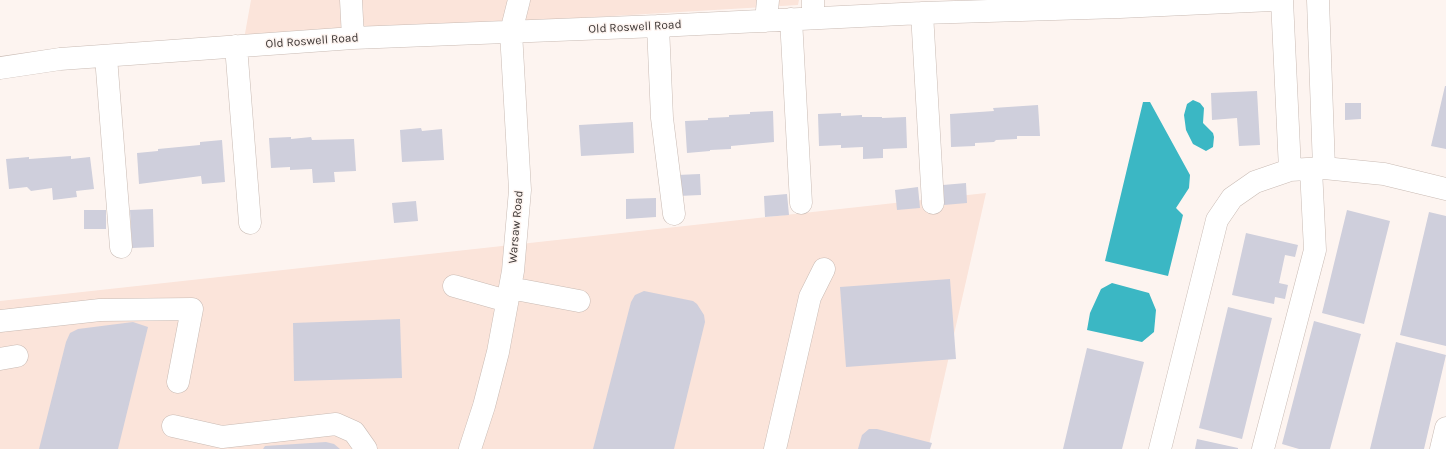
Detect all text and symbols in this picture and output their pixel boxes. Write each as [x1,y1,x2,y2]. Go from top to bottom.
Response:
street label: Old Roswell Road [588,17,682,37]
street label: Old Roswell Road [265,31,359,51]
street label: Warsaw Road [506,190,526,264]

